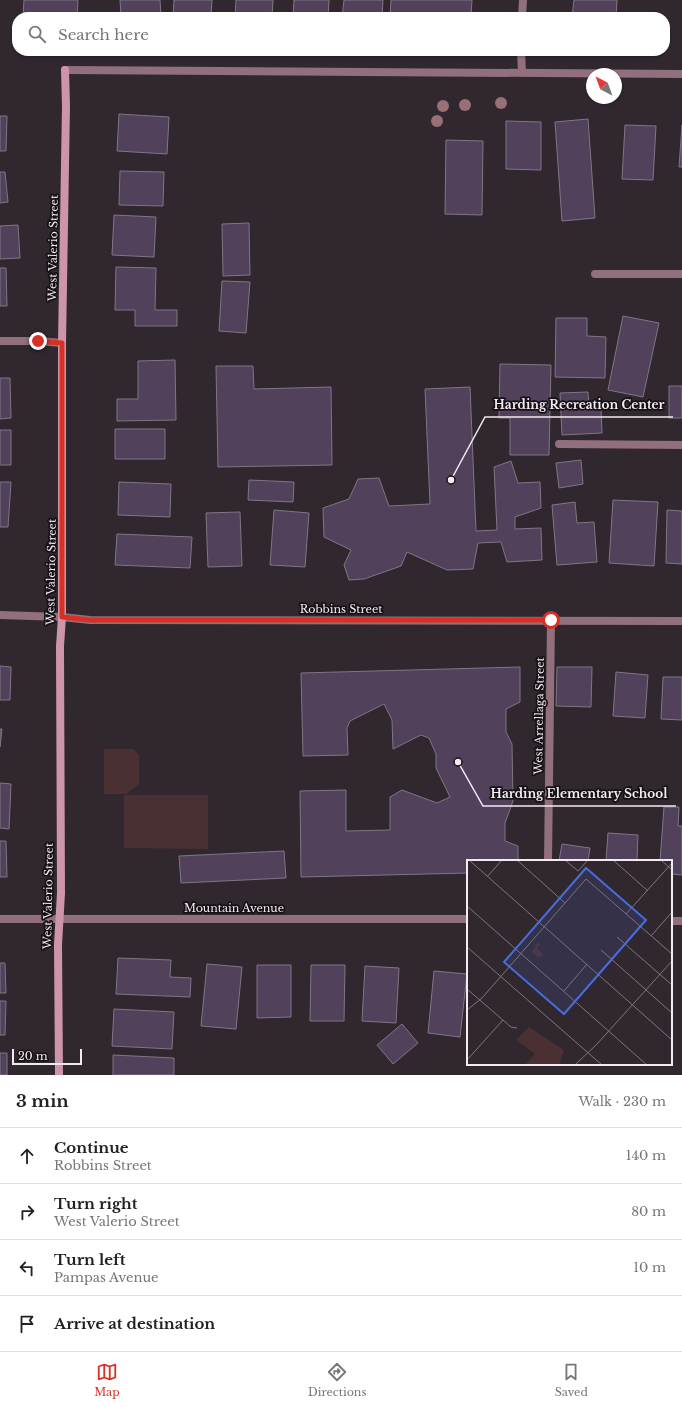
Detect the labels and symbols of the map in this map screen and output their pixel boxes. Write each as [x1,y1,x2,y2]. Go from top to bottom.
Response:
north arrow [586,68,622,104]
street label: West Valerio Street [45,194,61,302]
route end [29,332,47,350]
callout: Harding Recreation Center [485,393,673,417]
text: Harding Recreation Center [493,397,665,412]
street label: West Valerio Street [43,518,59,626]
street label: Robbins Street [300,602,383,616]
route start [542,611,560,629]
street label: West Arrellaga Street [531,656,547,776]
callout: Harding Elementary School [483,782,676,806]
text: Harding Elementary School [491,786,668,801]
street label: West Valerio Street [40,842,56,950]
inset map [467,860,672,1065]
street label: Mountain Avenue [184,901,284,915]
scale bar [12,1047,82,1066]

